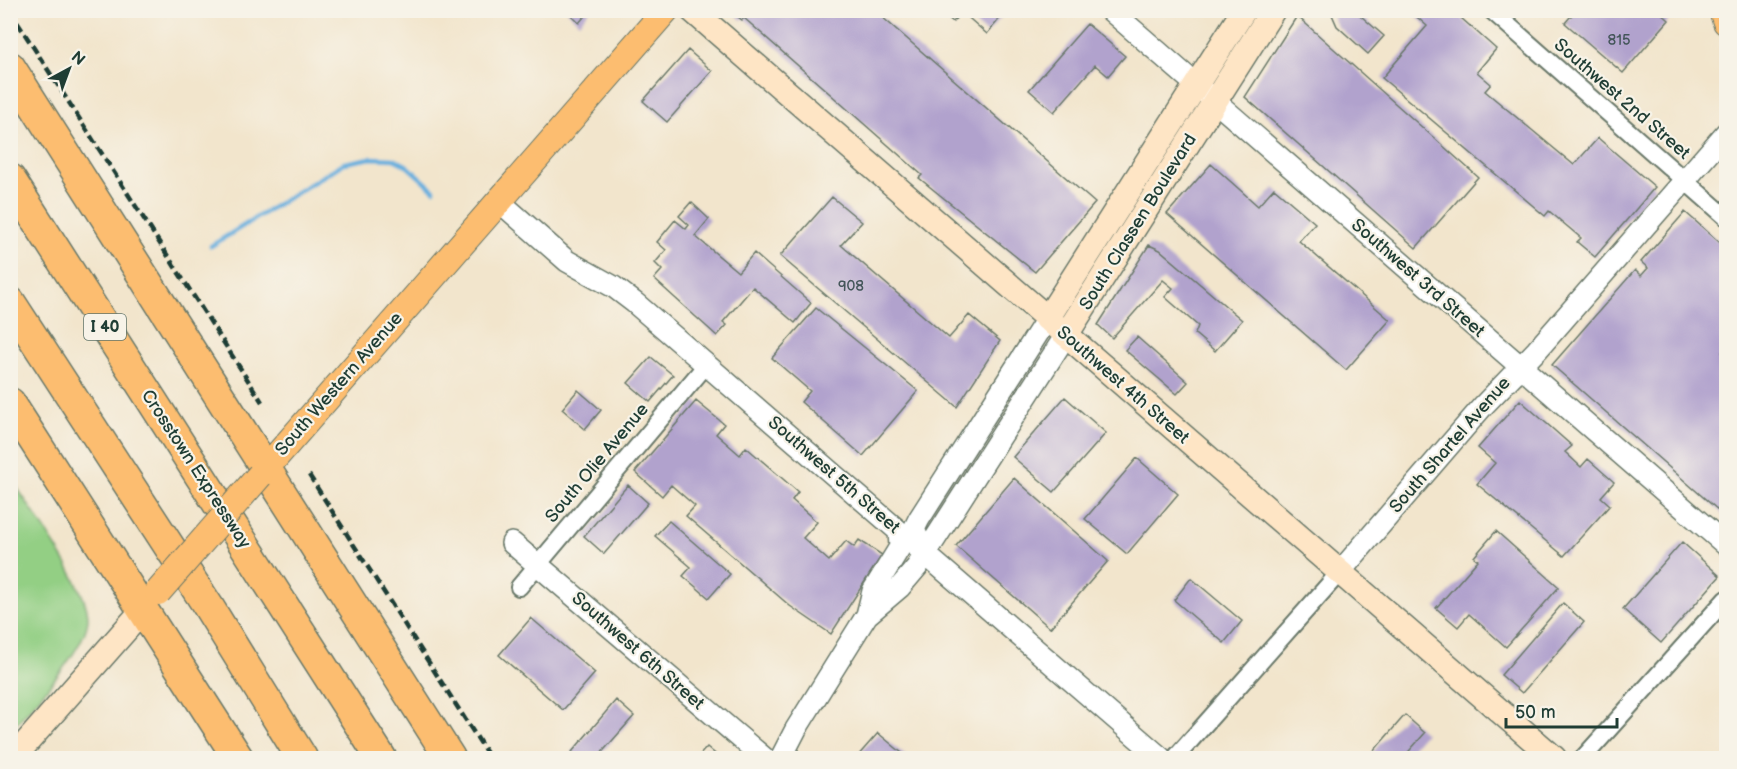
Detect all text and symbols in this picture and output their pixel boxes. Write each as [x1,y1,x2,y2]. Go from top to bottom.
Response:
house number: 815 [1607,31,1631,50]
street label: Southwest 2nd Street [1550,34,1695,164]
north arrow [39,39,99,99]
text: N [67,48,89,70]
street label: South Classen Boulevard [1075,130,1201,314]
street label: Southwest 3rd Street [1347,214,1489,342]
house number: 908 [838,277,864,296]
street label: South Western Avenue [271,308,407,460]
road number: I 40 [84,314,126,340]
street label: Southwest 4th Street [1052,322,1194,449]
street label: South Shartel Avenue [1385,372,1515,517]
street label: Crosstown Expressway [137,386,256,553]
street label: South Olie Avenue [541,399,653,527]
street label: Southwest 5th Street [764,412,905,538]
street label: Southwest 6th Street [567,588,709,715]
scale bar [1506,691,1617,729]
text: 50 m [1515,702,1556,723]

